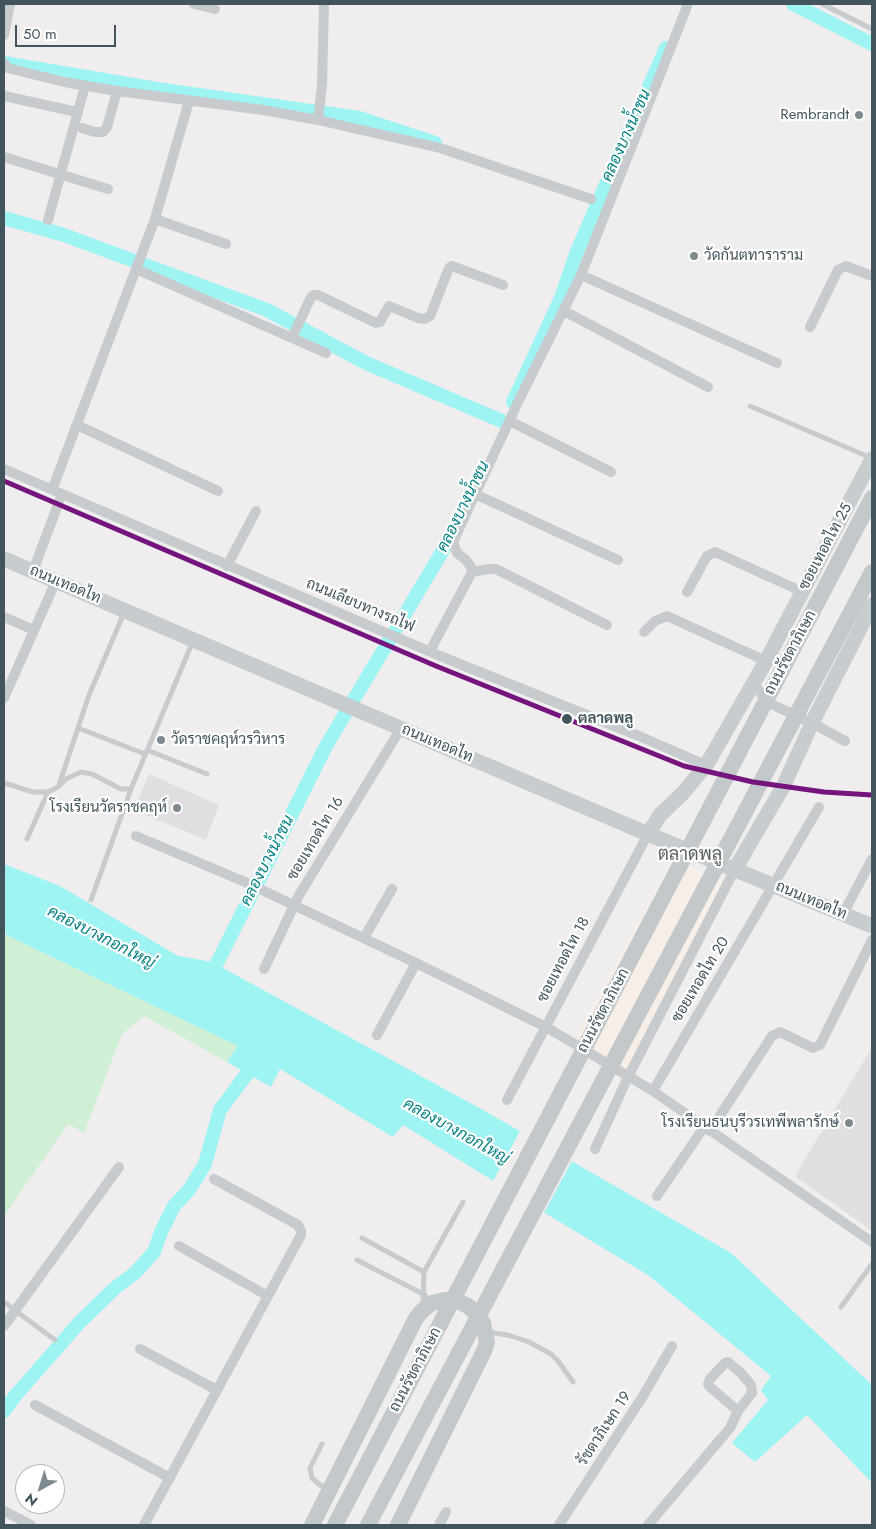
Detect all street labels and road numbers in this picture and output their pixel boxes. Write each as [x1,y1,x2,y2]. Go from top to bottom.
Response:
street label: ซอยเทอดไท 25 [796,500,856,594]
street label: ถนนเทอดไท [27,562,103,608]
street label: ถนนเลียบทางรถไฟ [303,575,417,637]
street label: ถนนรัชดาภิเษก [761,608,821,698]
street label: ถนนเทอดไท [399,721,475,767]
street label: ซอยเทอดไท 16 [284,794,348,884]
street label: ถนนเทอดไท [773,878,849,924]
street label: ซอยเทอดไท 18 [534,914,594,1006]
street label: ซอยเทอดไท 20 [668,934,734,1026]
street label: ถนนรัชดาภิเษก [574,966,634,1056]
street label: ถนนรัชดาภิเษก [386,1325,446,1415]
street label: รัชดาภิเษก 19 [574,1388,636,1470]

